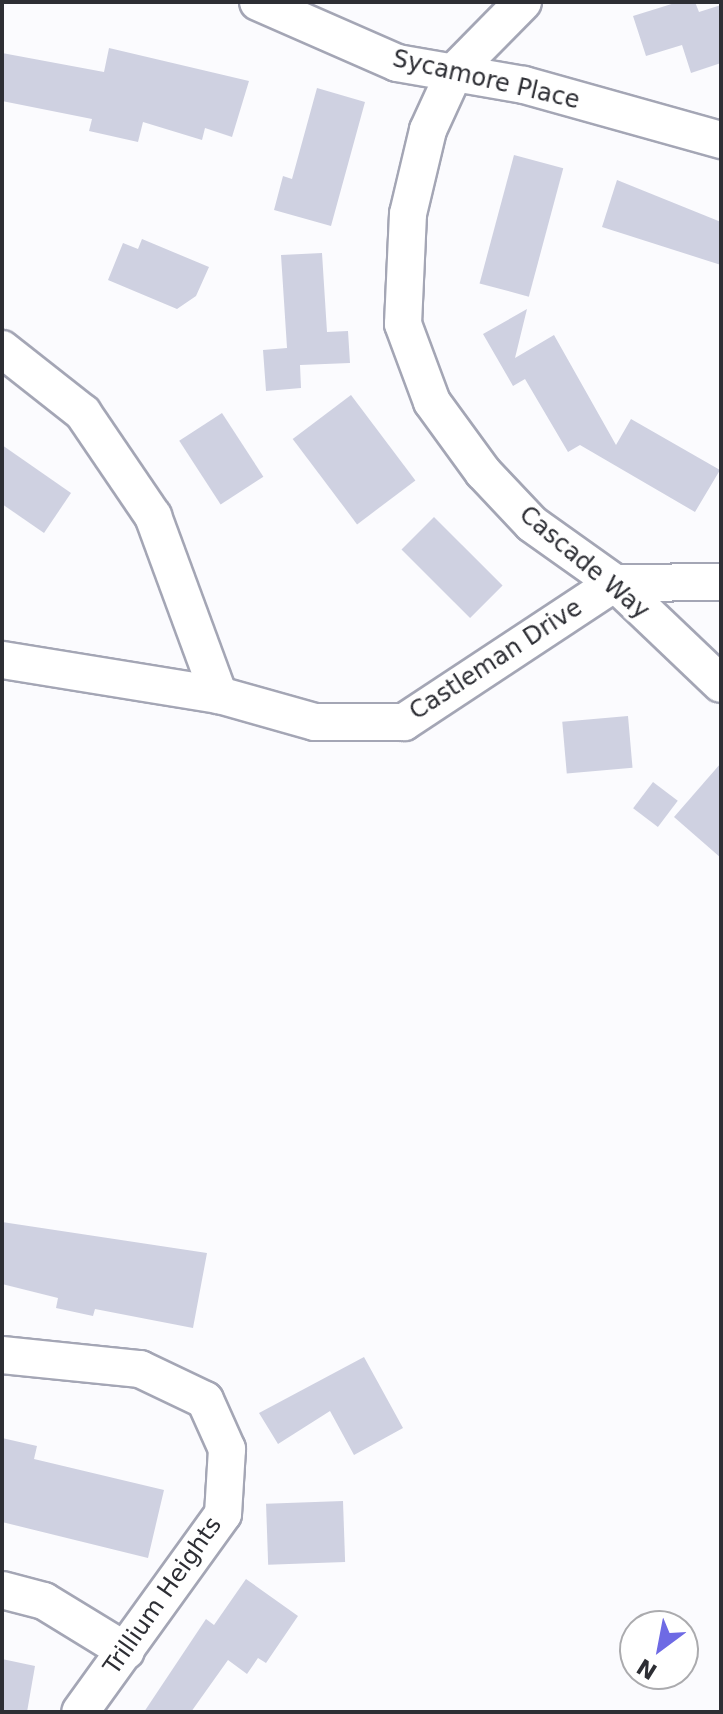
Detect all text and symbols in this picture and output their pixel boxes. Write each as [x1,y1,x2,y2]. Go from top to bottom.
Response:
street label: Sycamore Place [390,44,582,116]
street label: Cascade Way [513,500,655,626]
street label: Castleman Drive [404,594,588,726]
street label: Trillium Heights [98,1512,228,1680]
north arrow [619,1610,699,1690]
text: N [633,1654,662,1685]

